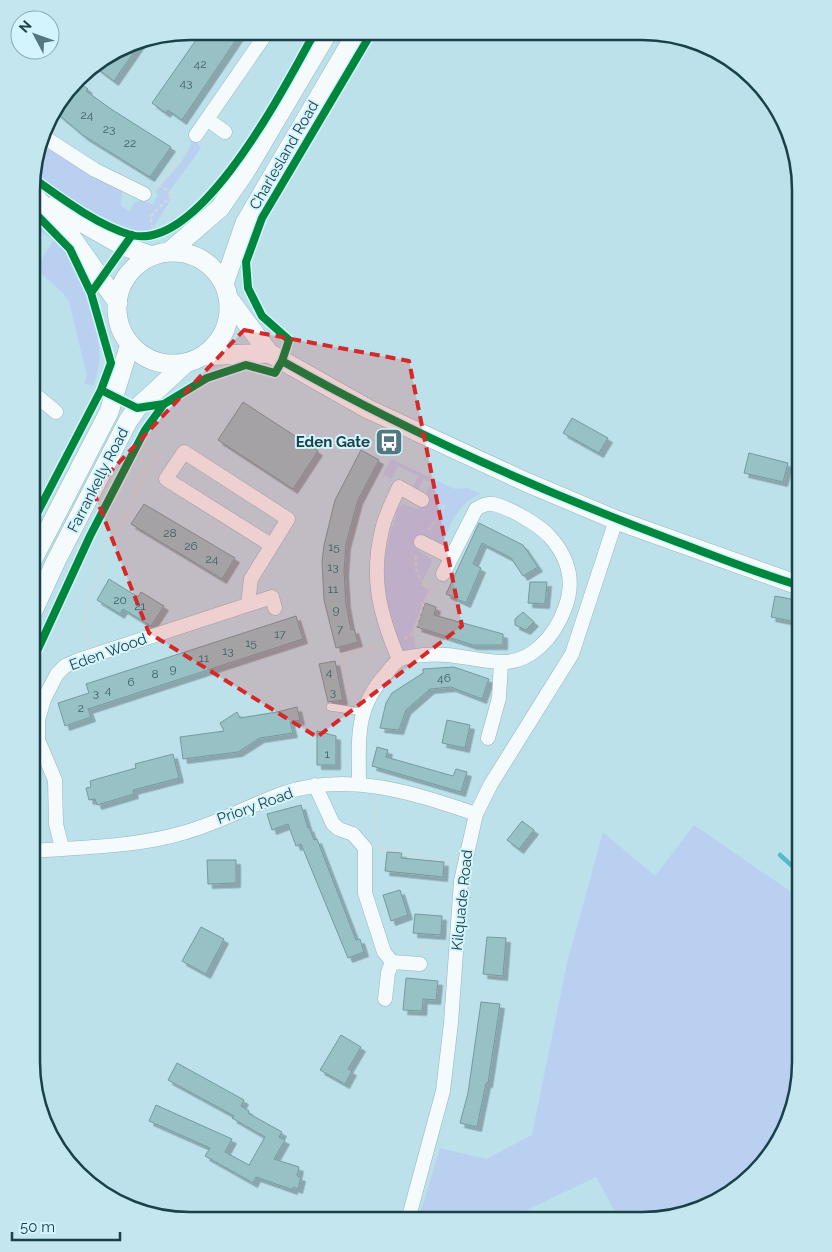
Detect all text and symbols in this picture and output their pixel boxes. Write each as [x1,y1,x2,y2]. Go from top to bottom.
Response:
north arrow [10,10,60,60]
text: N [16,17,35,36]
house number: 42 [194,57,206,71]
house number: 43 [180,76,192,90]
street label: Charlesland Road [246,97,322,213]
house number: 24 [81,108,94,122]
house number: 23 [103,122,115,136]
house number: 22 [124,136,136,150]
street label: Farrankelly Road [64,425,132,535]
bus stop icon: Eden Gate [374,427,404,457]
place label: Eden Gate [296,433,370,451]
house number: 28 [163,526,177,540]
house number: 26 [184,539,198,553]
house number: 15 [328,540,340,554]
house number: 24 [206,552,219,566]
house number: 13 [327,560,339,574]
house number: 11 [328,582,338,596]
house number: 20 [113,593,127,607]
house number: 21 [134,599,146,613]
house number: 9 [332,603,340,617]
house number: 7 [337,622,344,636]
house number: 17 [274,627,286,641]
street label: Eden Wood [67,630,149,674]
house number: 15 [245,636,257,650]
house number: 13 [222,644,234,658]
house number: 11 [199,651,209,665]
house number: 9 [169,662,177,676]
house number: 4 [326,665,333,679]
house number: 8 [151,667,159,681]
house number: 46 [437,671,451,685]
house number: 6 [127,675,135,689]
house number: 4 [105,683,112,697]
house number: 3 [330,685,336,699]
house number: 3 [93,686,99,700]
house number: 2 [78,701,84,715]
house number: 1 [324,747,330,761]
street label: Priory Road [215,784,295,828]
street label: Kilquade Road [448,849,476,951]
scale bar [12,1210,120,1242]
text: 50 m [20,1218,55,1236]

